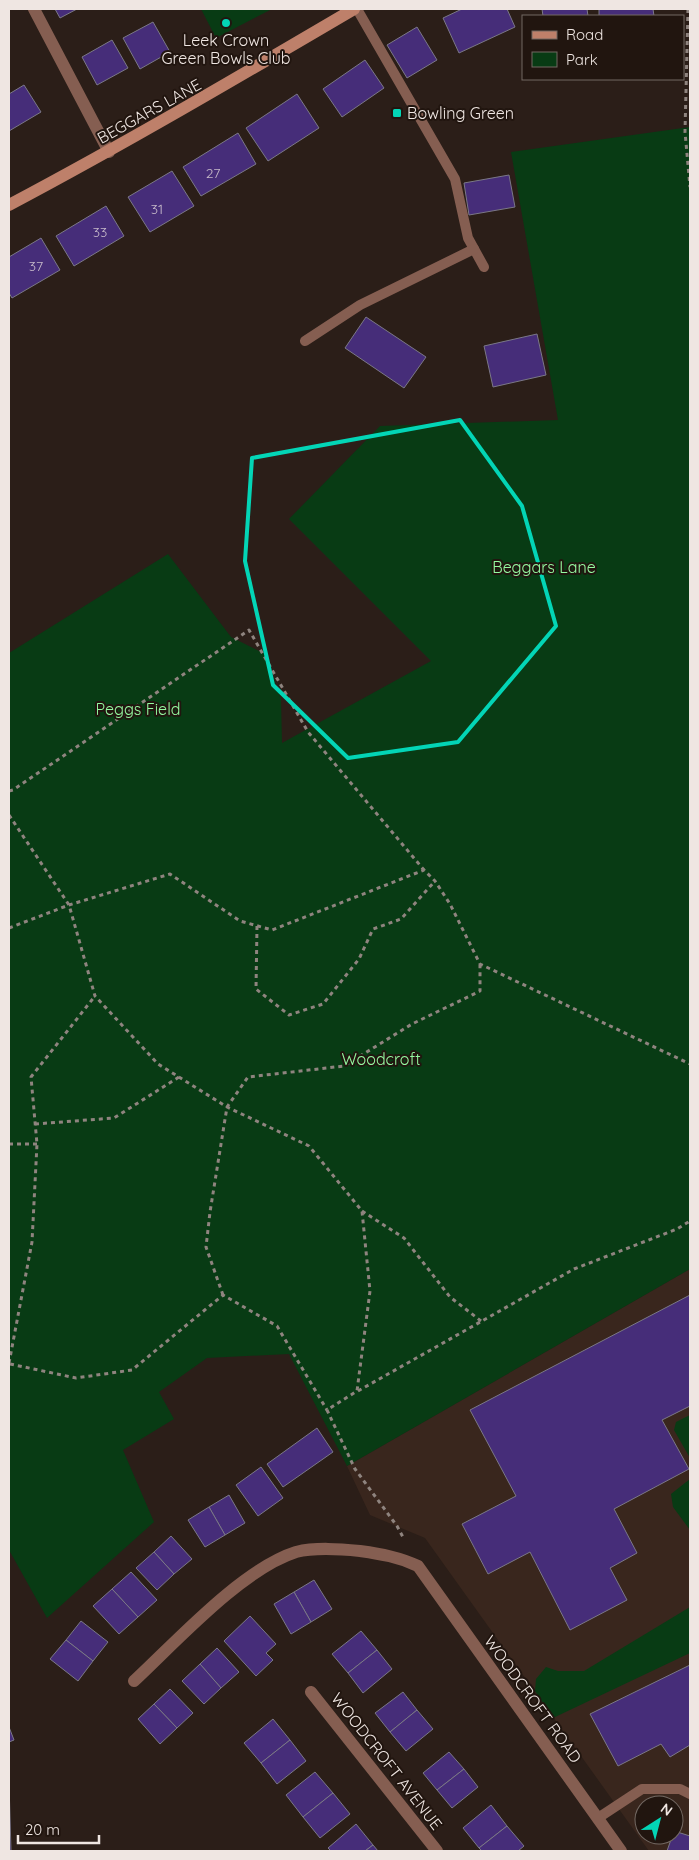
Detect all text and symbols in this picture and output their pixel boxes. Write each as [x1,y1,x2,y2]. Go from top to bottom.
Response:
legend [522,15,684,80]
marker: Leek Crown Green Bowls Club [220,17,232,29]
text: Road [566,25,603,44]
place label: Leek Crown Green Bowls Club [161,30,291,68]
text: Park [566,50,598,69]
street label: BEGGARS LANE [94,74,204,148]
place label: Bowling Green [407,103,514,123]
marker: Bowling Green [391,107,403,119]
house number: 27 [206,164,220,182]
house number: 31 [151,200,163,218]
house number: 33 [93,223,107,241]
house number: 37 [29,257,43,275]
park label: Beggars Lane [492,557,596,577]
park label: Peggs Field [96,699,180,719]
park label: Woodcroft [341,1049,421,1069]
street label: WOODCROFT ROAD [480,1631,586,1767]
street label: WOODCROFT AVENUE [327,1688,447,1834]
north arrow [634,1795,684,1845]
text: N [657,1799,676,1820]
scale bar [18,1812,99,1844]
text: 20 m [25,1820,60,1839]

